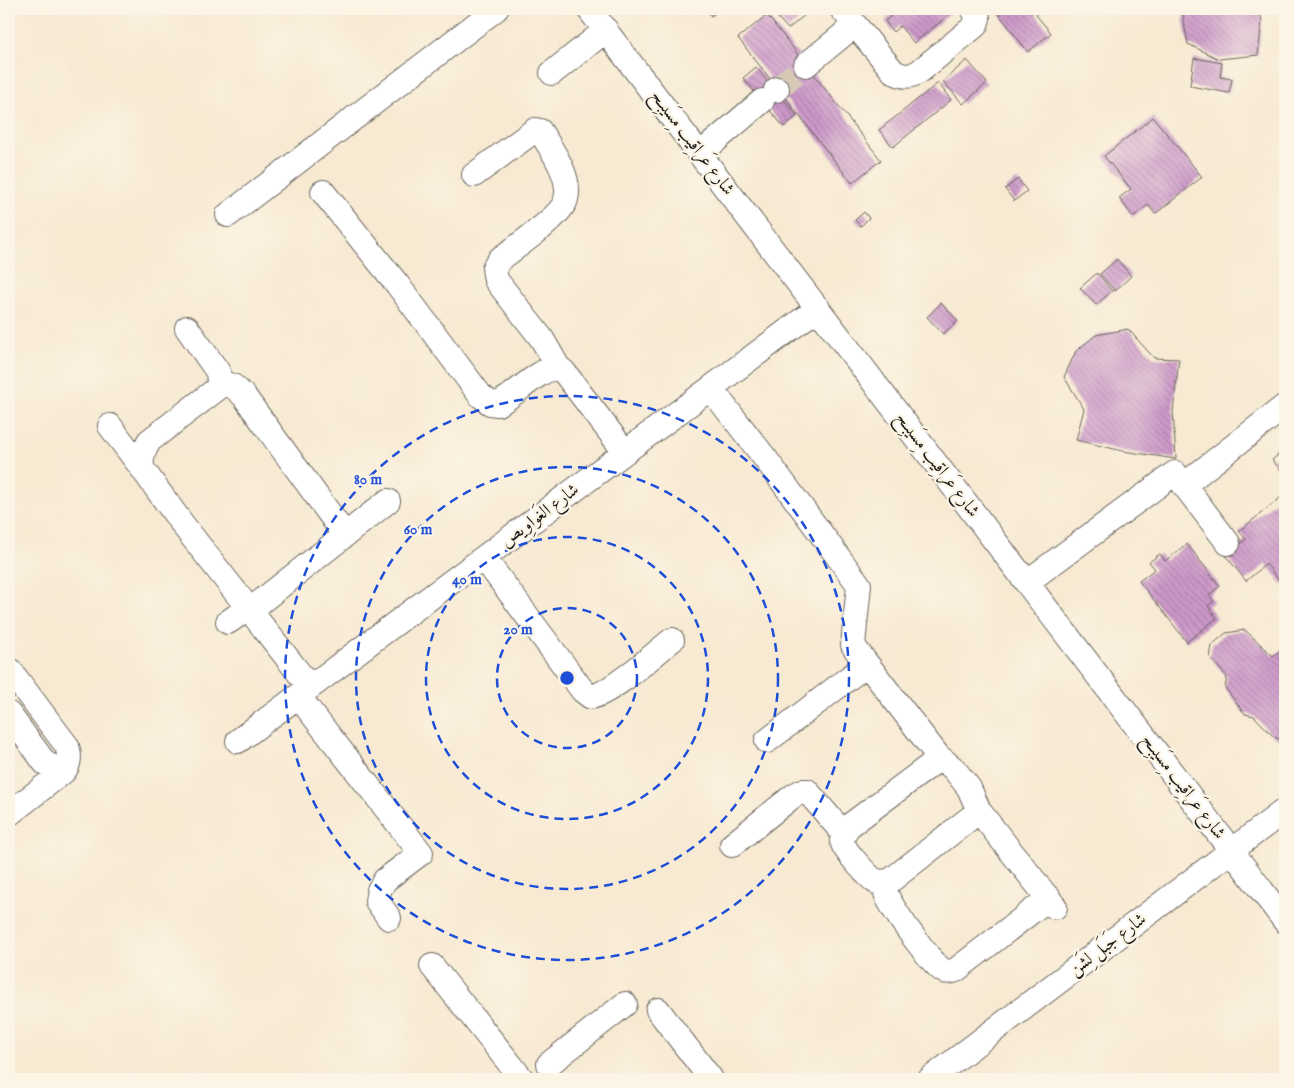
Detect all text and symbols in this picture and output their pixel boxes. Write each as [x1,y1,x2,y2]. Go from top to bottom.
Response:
street label: شارع عَراقِيب مِسَيبِح [642,84,742,202]
street label: شارع عَراقِيب مِسَيبِح [887,406,987,524]
text: 80 m [354,470,382,489]
street label: شارع الغَواوِيص [494,476,585,555]
text: 60 m [404,520,433,539]
text: 40 m [452,570,482,589]
text: 20 m [503,620,533,639]
centre of rings [558,669,576,687]
street label: شارع عَراقِيب مِسَيبِح [1133,728,1233,846]
street label: شارع جَبَل لِشَن [1063,906,1153,983]

